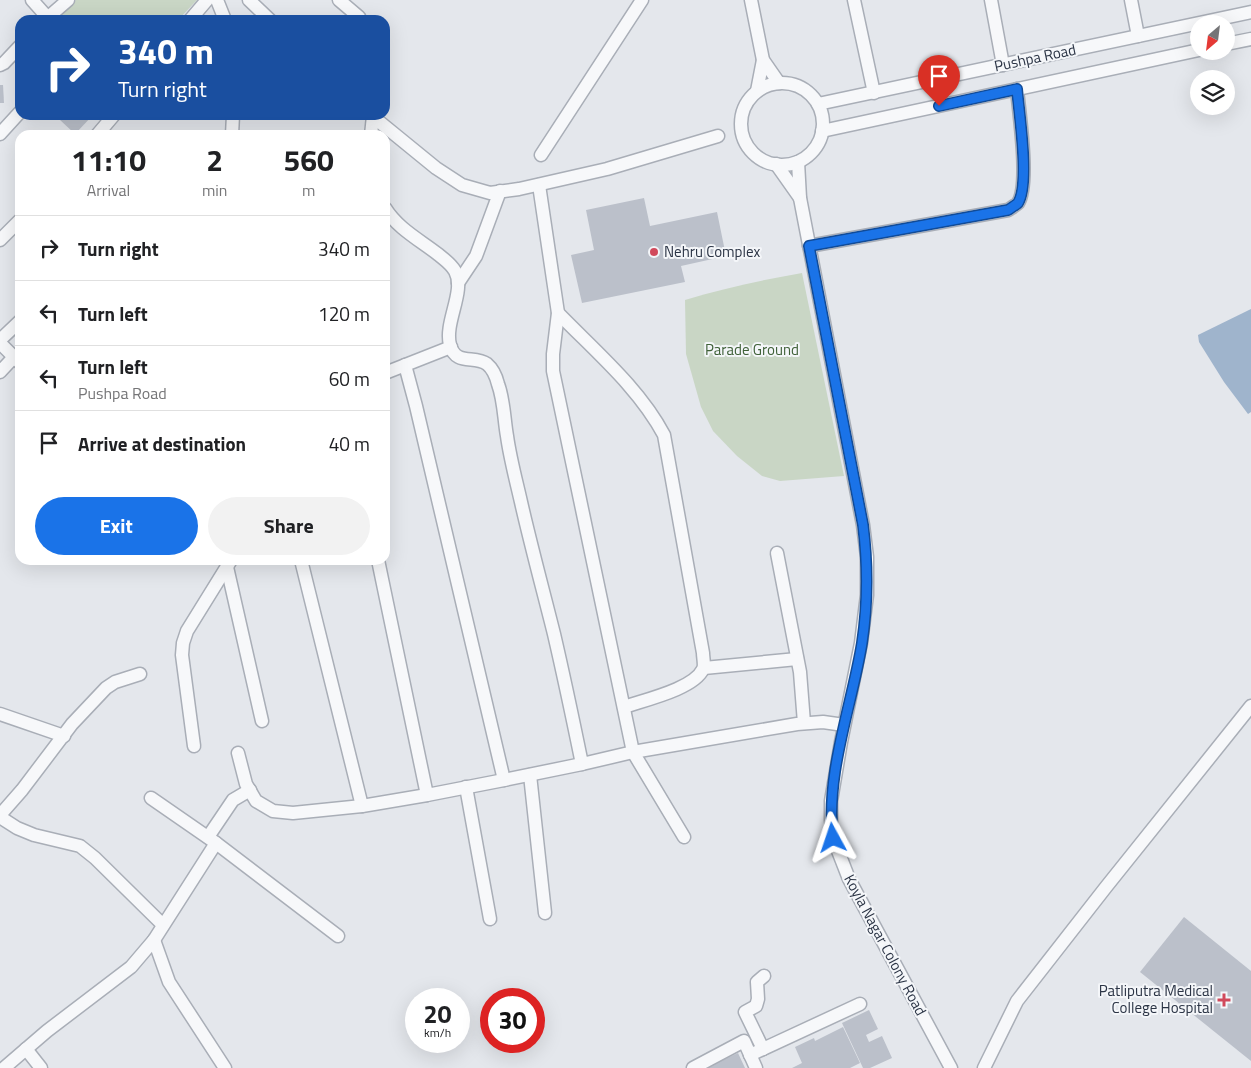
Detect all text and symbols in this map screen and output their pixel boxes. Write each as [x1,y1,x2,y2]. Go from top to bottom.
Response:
north arrow [1190,15,1235,60]
map controls [1190,15,1235,115]
text: 340 m [118,24,214,78]
icon: right [35,35,100,100]
street label: Pushpa Road [992,38,1078,77]
pin [918,55,960,106]
icon: arrive [925,62,953,90]
button: layers [1190,70,1235,115]
text: Turn right [118,72,207,106]
text: 11:10 [71,137,146,183]
text: 2 [206,137,223,183]
text: 560 [284,137,334,183]
text: Arrival [87,178,130,202]
text: min [202,178,227,202]
text: m [302,178,315,202]
icon: right [35,234,63,262]
text: Turn right [78,234,159,263]
text: 340 m [318,234,370,263]
place label: Nehru Complex [664,240,761,263]
marker: Nehru Complex [648,246,660,258]
icon: left [35,299,63,327]
text: Turn left [78,299,148,328]
text: 120 m [318,299,370,328]
park label: Parade Ground [705,338,799,361]
text: Turn left [78,352,148,381]
icon: left [35,364,63,392]
text: 60 m [329,364,370,393]
text: Pushpa Road [78,381,167,405]
icon: arrive [35,429,63,457]
text: Arrive at destination [78,429,246,458]
text: 40 m [329,429,370,458]
button: Exit [35,497,198,555]
button: Share [208,497,370,555]
position arrow [806,811,858,863]
street label: Koyla Nagar Colony Road [838,870,933,1020]
place label: Patliputra Medical College Hospital [1099,979,1213,1019]
speed limit sign: 30 [480,988,545,1053]
marker: Patliputra Medical College Hospital [1217,993,1231,1007]
text: 20 [423,995,452,1033]
text: km/h [424,1023,451,1042]

